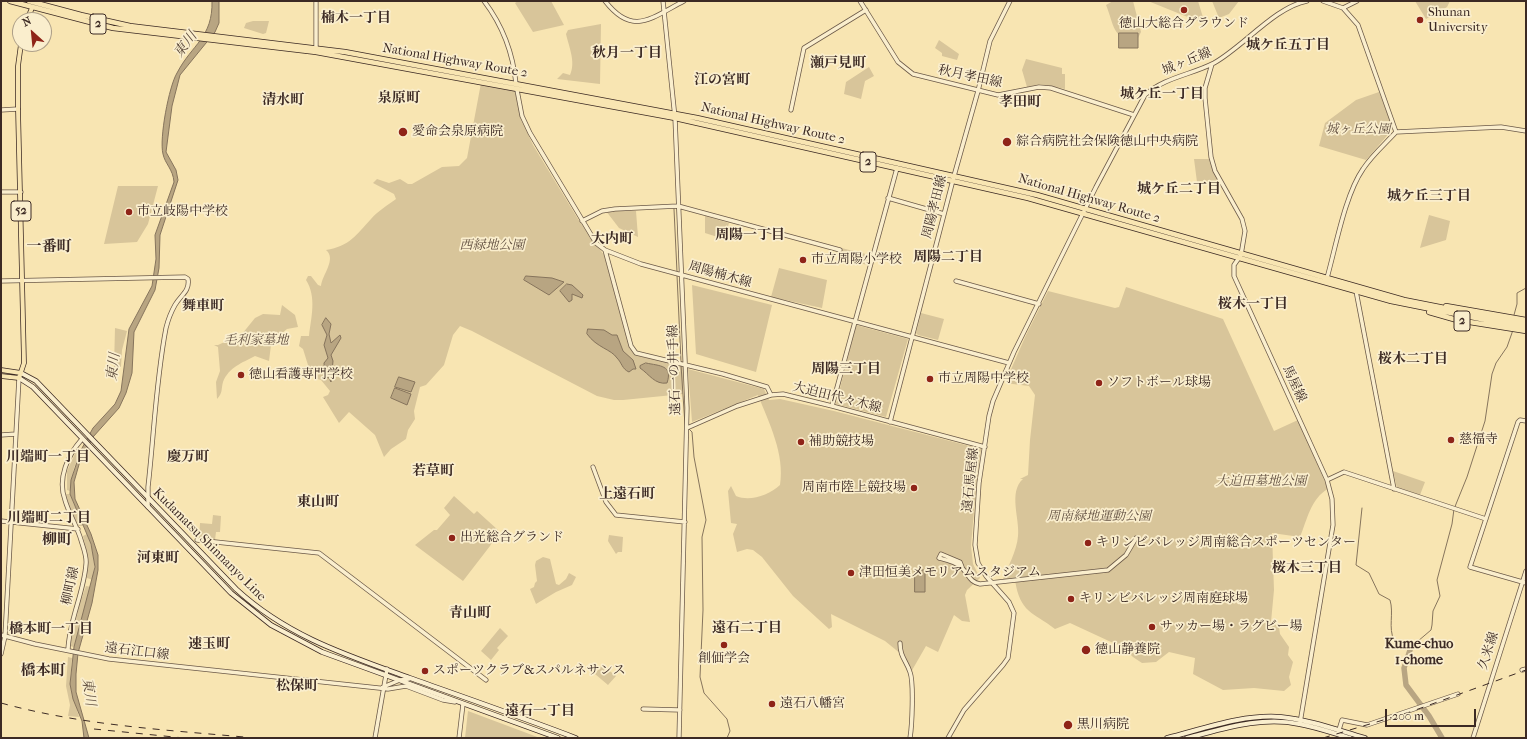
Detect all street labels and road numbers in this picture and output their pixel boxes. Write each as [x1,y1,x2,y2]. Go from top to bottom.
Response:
road number: 2 [90,14,106,34]
street label: National Highway Route 2 [381,41,529,81]
street label: 城ヶ丘線 [1160,45,1214,79]
street label: 秋月孝田線 [937,63,1003,91]
street label: National Highway Route 2 [700,100,846,148]
road number: 2 [860,152,876,172]
street label: National Highway Route 2 [1016,171,1162,227]
street label: 周陽孝田線 [920,174,950,240]
road number: 52 [11,201,31,221]
street label: 周陽楠木線 [687,259,753,291]
road number: 2 [1454,311,1470,331]
street label: 遠石一の井手線 [666,324,684,416]
street label: 馬屋線 [1279,363,1309,405]
street label: 大迫田代々木線 [791,379,883,417]
street label: 遠石馬屋線 [960,447,982,513]
street label: Kudamatsu Shinnanyo Line [149,485,269,605]
street label: 柳町線 [59,565,83,607]
street label: 久米線 [1476,630,1502,672]
street label: 遠石江口線 [104,640,170,664]

